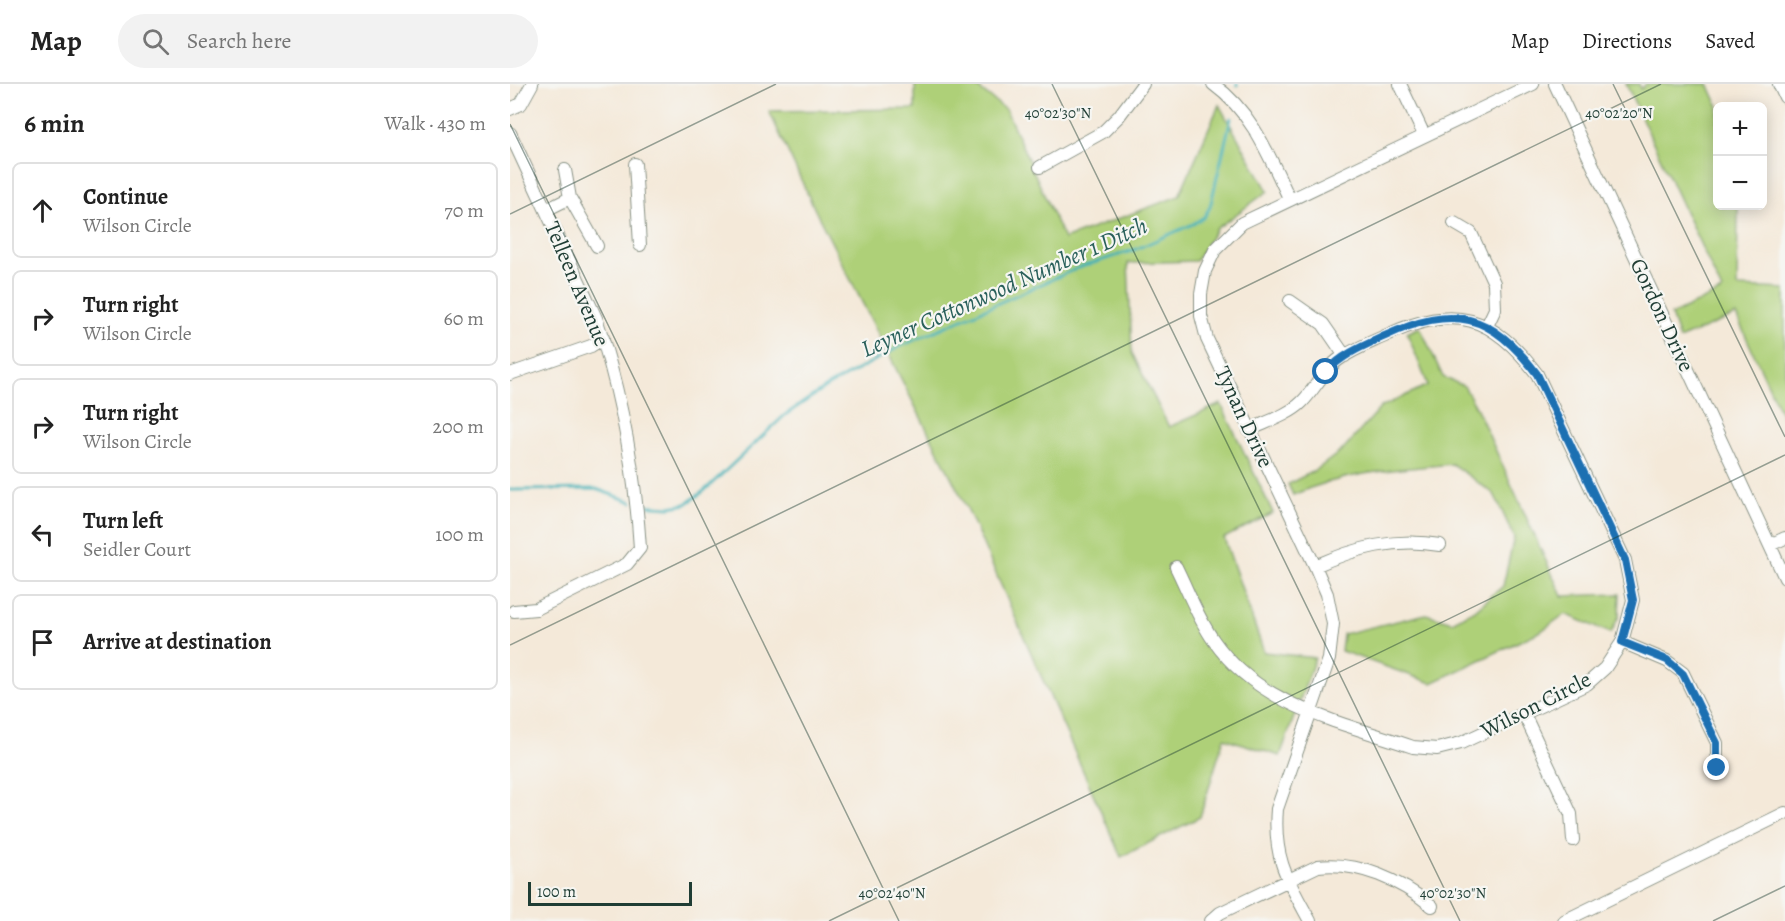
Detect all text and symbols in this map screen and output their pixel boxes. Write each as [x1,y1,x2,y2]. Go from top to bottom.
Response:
search box [118,14,538,68]
text: Map [30,22,82,60]
icon: search [139,25,172,58]
text: Search here [187,26,291,56]
text: Map [1511,27,1549,55]
text: Directions [1582,27,1672,55]
text: Saved [1705,27,1755,55]
map controls [1713,102,1767,210]
button: + [1713,102,1767,156]
text: 40°02'30"N [1025,103,1091,123]
text: 40°02'20"N [1585,103,1653,123]
text: 6 min [24,106,85,141]
text: Walk · 430 m [384,110,486,137]
button: − [1713,156,1767,210]
text: Continue [83,182,168,212]
icon: ahead [26,194,59,227]
text: 70 m [444,197,484,224]
water label: Leyner Cottonwood Number 1 Ditch [856,209,1152,365]
text: Wilson Circle [83,212,192,239]
street label: Telleen Avenue [537,217,617,351]
street label: Gordon Drive [1623,253,1701,377]
text: Turn right [83,290,179,320]
icon: right [26,302,59,335]
text: 60 m [444,305,484,332]
text: Wilson Circle [83,320,192,347]
route start [1312,358,1338,384]
street label: Tynan Drive [1207,361,1281,473]
text: Turn right [83,398,179,428]
icon: right [26,410,59,443]
text: 200 m [433,413,484,440]
text: Wilson Circle [83,428,192,455]
text: Turn left [83,506,163,536]
icon: left [26,518,59,551]
text: 100 m [435,521,484,548]
text: Seidler Court [83,536,191,563]
icon: arrive [26,626,59,659]
text: Arrive at destination [83,627,272,657]
street label: Wilson Circle [1475,664,1596,746]
route end [1703,754,1729,780]
scale bar [528,879,692,906]
text: 100 m [537,881,576,903]
text: 40°02'40"N [858,883,926,903]
text: 40°02'30"N [1420,883,1486,903]

